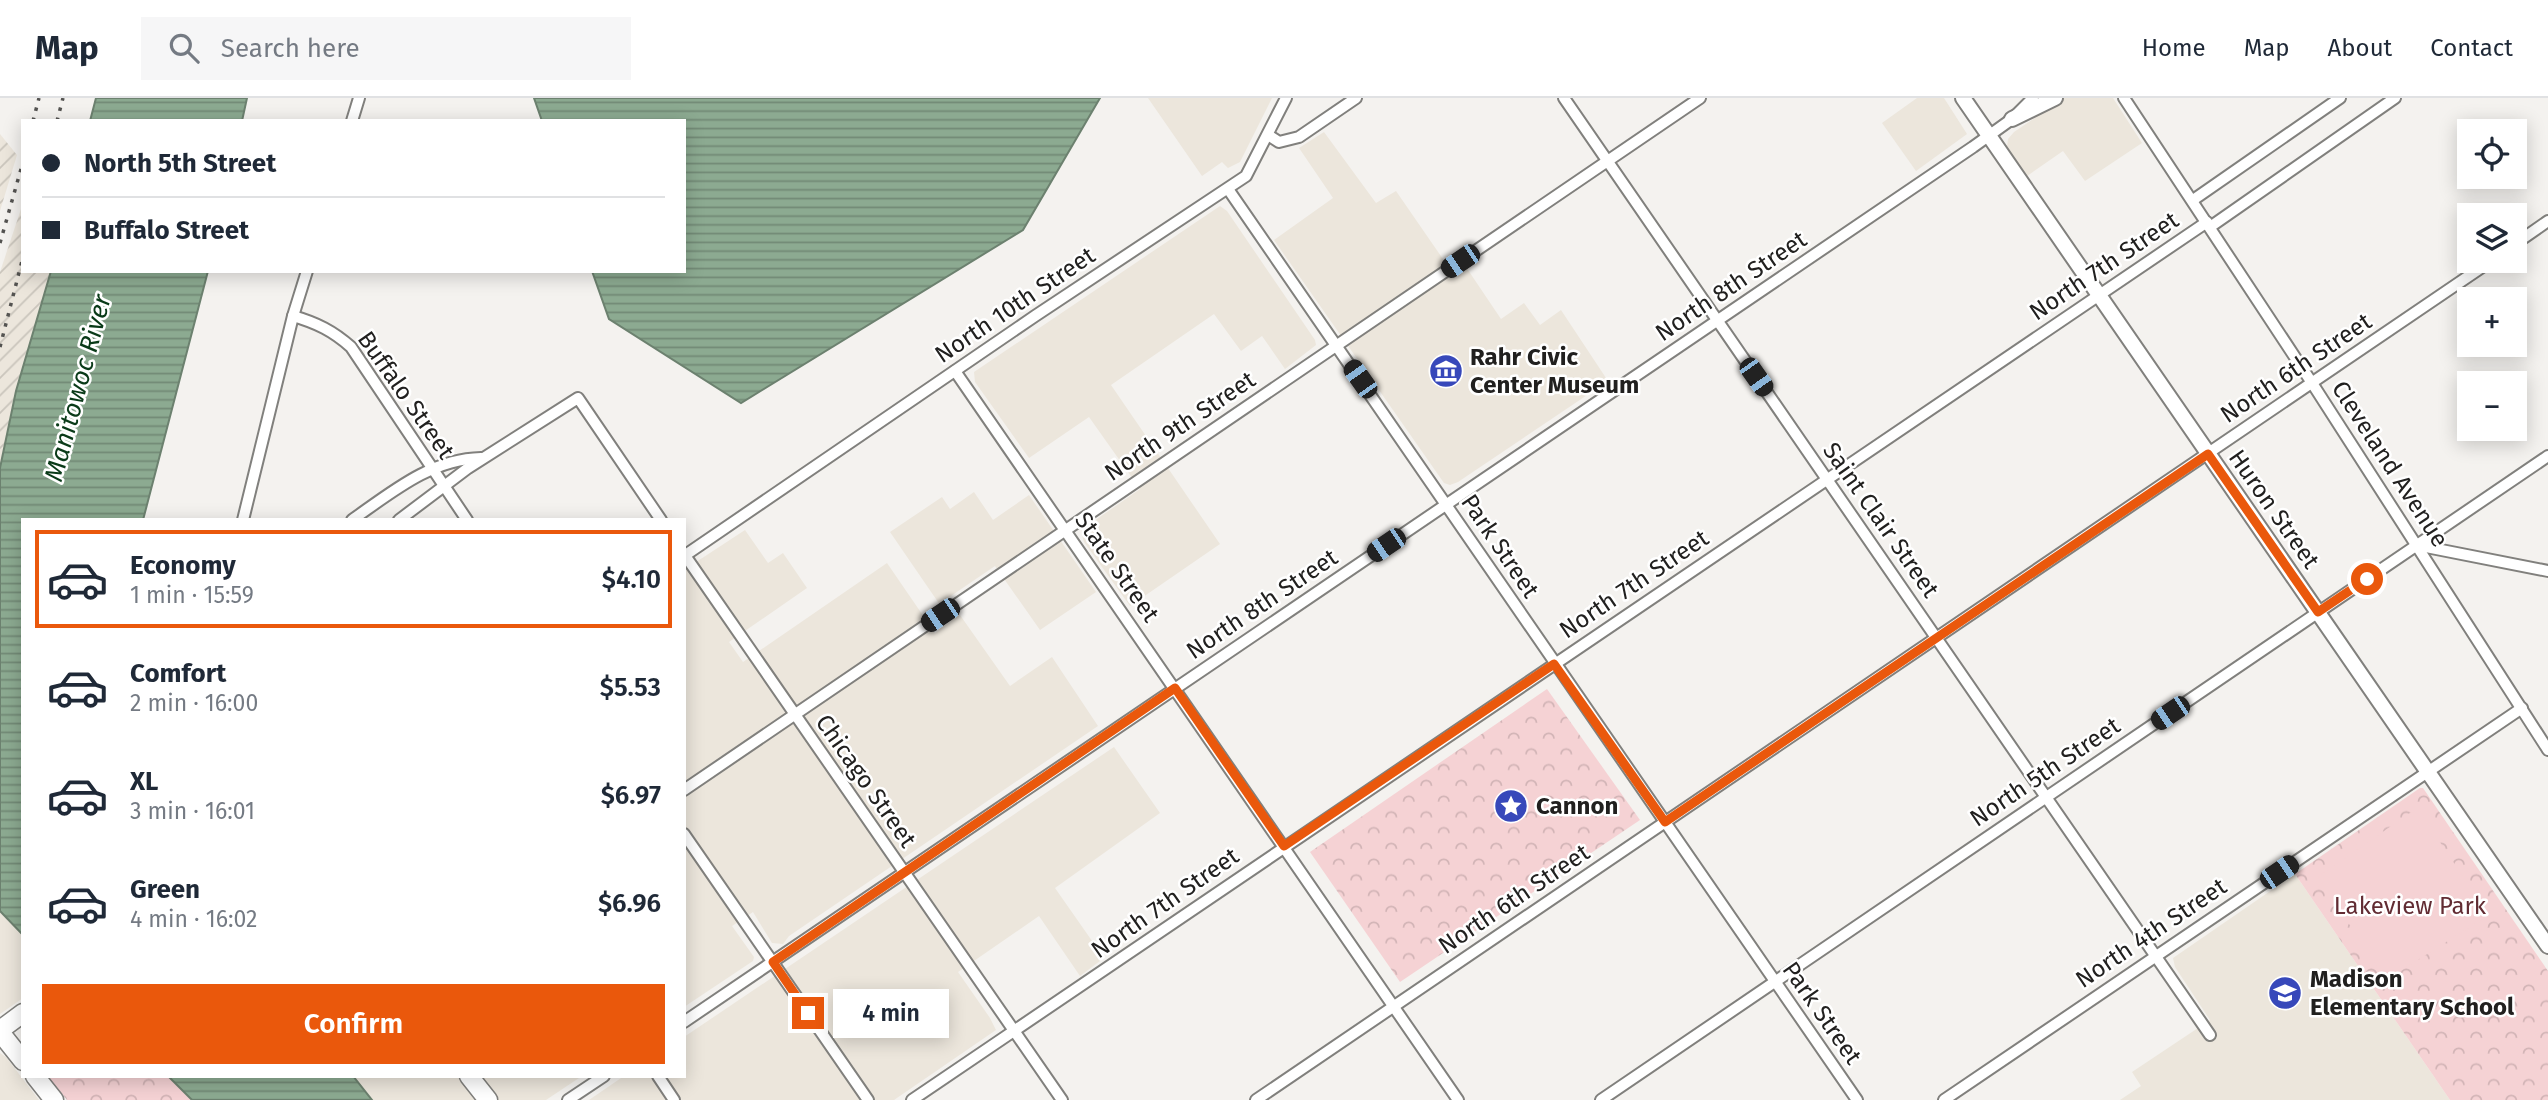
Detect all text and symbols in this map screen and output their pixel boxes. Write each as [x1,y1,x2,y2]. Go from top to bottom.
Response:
search box [141,17,631,80]
text: Map [35,28,99,68]
icon: search [165,29,203,67]
text: Search here [221,33,360,64]
text: Home [2142,34,2206,62]
text: Map [2244,34,2290,62]
text: About [2328,34,2392,62]
text: Contact [2430,34,2513,62]
map controls [2457,119,2527,441]
button: locate [2457,119,2527,189]
text: North 5th Street [84,148,276,179]
button: layers [2457,203,2527,273]
street label: North 7th Street [2024,206,2184,326]
text: Buffalo Street [84,215,249,246]
street label: North 8th Street [1650,225,1812,347]
street label: North 10th Street [930,241,1101,369]
car [1437,241,1484,281]
button: + [2457,287,2527,357]
water label: Manitowoc River [38,290,118,485]
street label: North 6th Street [2215,307,2377,429]
street label: Buffalo Street [352,326,460,464]
place label: Rahr Civic Center Museum [1470,343,1639,399]
museum icon: Rahr Civic Center Museum [1427,352,1465,390]
car [1736,354,1777,400]
car [1340,356,1381,402]
street label: North 9th Street [1099,365,1261,487]
button: − [2457,371,2527,441]
street label: Cleveland Avenue [2326,376,2454,552]
street label: Saint Clair Street [1817,437,1945,603]
street label: Huron Street [2223,444,2325,574]
street label: Park Street [1455,489,1545,603]
street label: State Street [1069,507,1165,628]
street label: North 7th Street [1554,524,1714,644]
car [1363,525,1410,565]
street label: North 8th Street [1181,543,1343,665]
icon: car [46,548,109,611]
text: Economy [130,550,236,581]
route start [2351,563,2383,595]
text: $4.10 [602,564,661,595]
text: 1 min · 15:59 [130,581,254,609]
car [917,595,964,635]
icon: car [46,656,109,719]
text: Comfort [130,658,226,689]
text: $5.53 [600,672,661,703]
text: 2 min · 16:00 [130,689,258,717]
car [2147,693,2194,733]
street label: Chicago Street [810,709,922,853]
street label: North 5th Street [1965,711,2126,832]
icon: car [46,764,109,827]
text: XL [130,766,158,797]
text: $6.97 [601,780,661,811]
place icon: Cannon [1492,787,1530,825]
place label: Cannon [1536,792,1618,820]
text: 3 min · 16:01 [130,797,255,825]
street label: North 6th Street [1433,838,1595,960]
street label: North 7th Street [1086,842,1244,964]
car [2256,852,2303,892]
icon: car [46,872,109,935]
street label: North 4th Street [2070,872,2232,994]
text: Green [130,874,200,905]
text: $6.96 [598,888,661,919]
park label: Lakeview Park [2334,892,2487,920]
text: 4 min · 16:02 [130,905,257,933]
street label: Park Street [1776,956,1868,1070]
place label: Madison Elementary School [2310,965,2515,1021]
school or university icon: Madison Elementary School [2266,974,2304,1012]
button: Confirm [42,984,665,1064]
callout: 4 min [832,988,948,1038]
route end [792,997,824,1029]
text: 4 min [862,999,920,1027]

